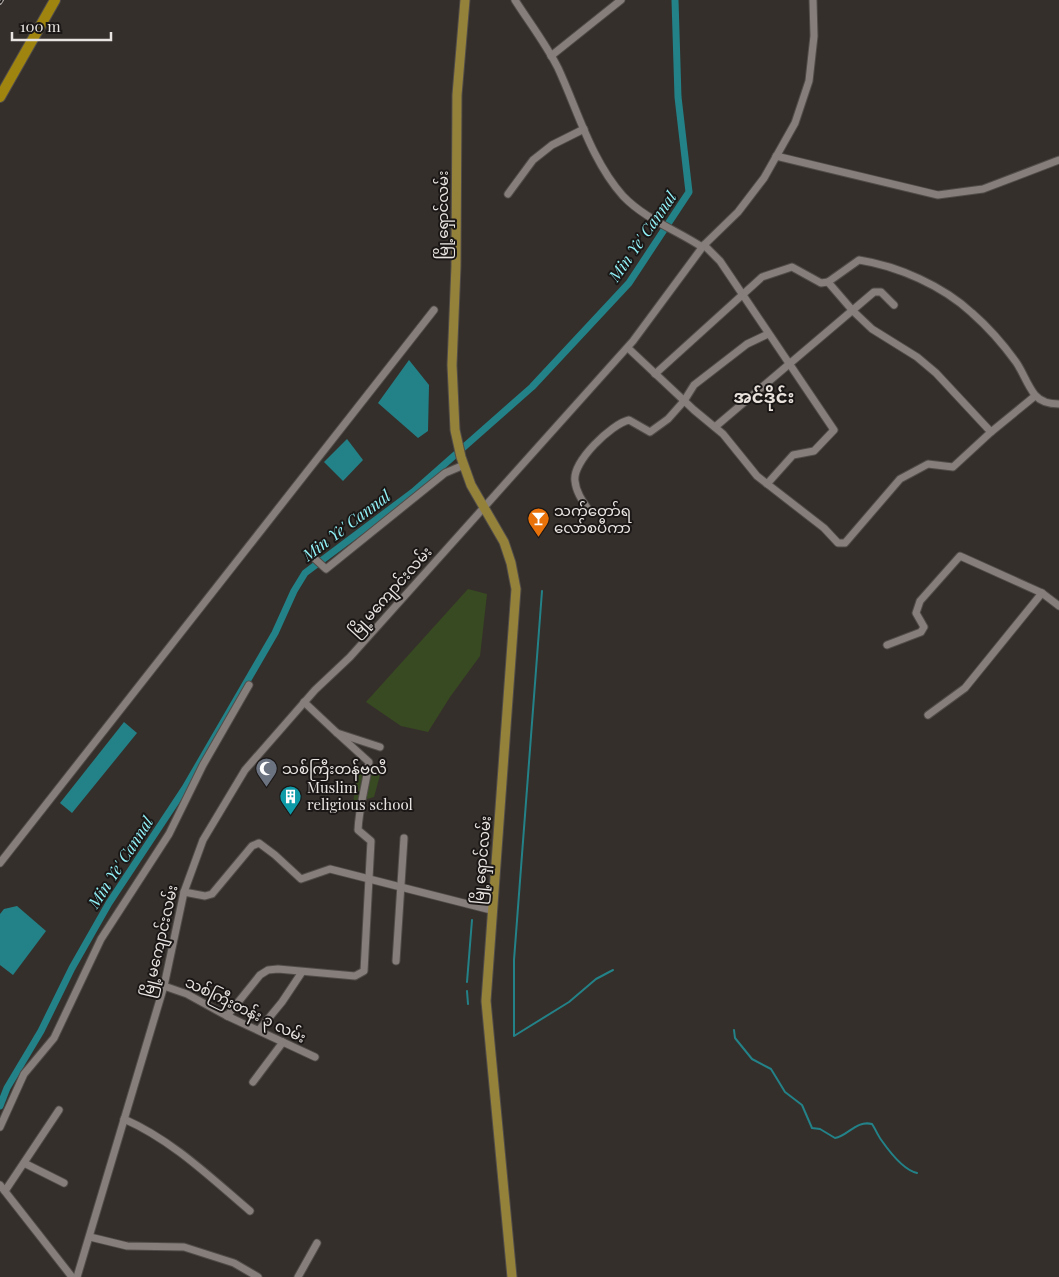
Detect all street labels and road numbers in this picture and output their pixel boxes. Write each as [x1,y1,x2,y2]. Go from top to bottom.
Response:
street label: မြို့ရှောင်လမ်း [432,171,455,259]
street label: မြို့မကျောင်းလမ်း [344,542,438,642]
street label: မြို့ရှောင်လမ်း [467,815,498,905]
street label: မြို့မကျောင်းလမ်း [136,883,185,1000]
street label: သစ်ကြီးတန်း ၃ လမ်း [181,971,310,1050]

